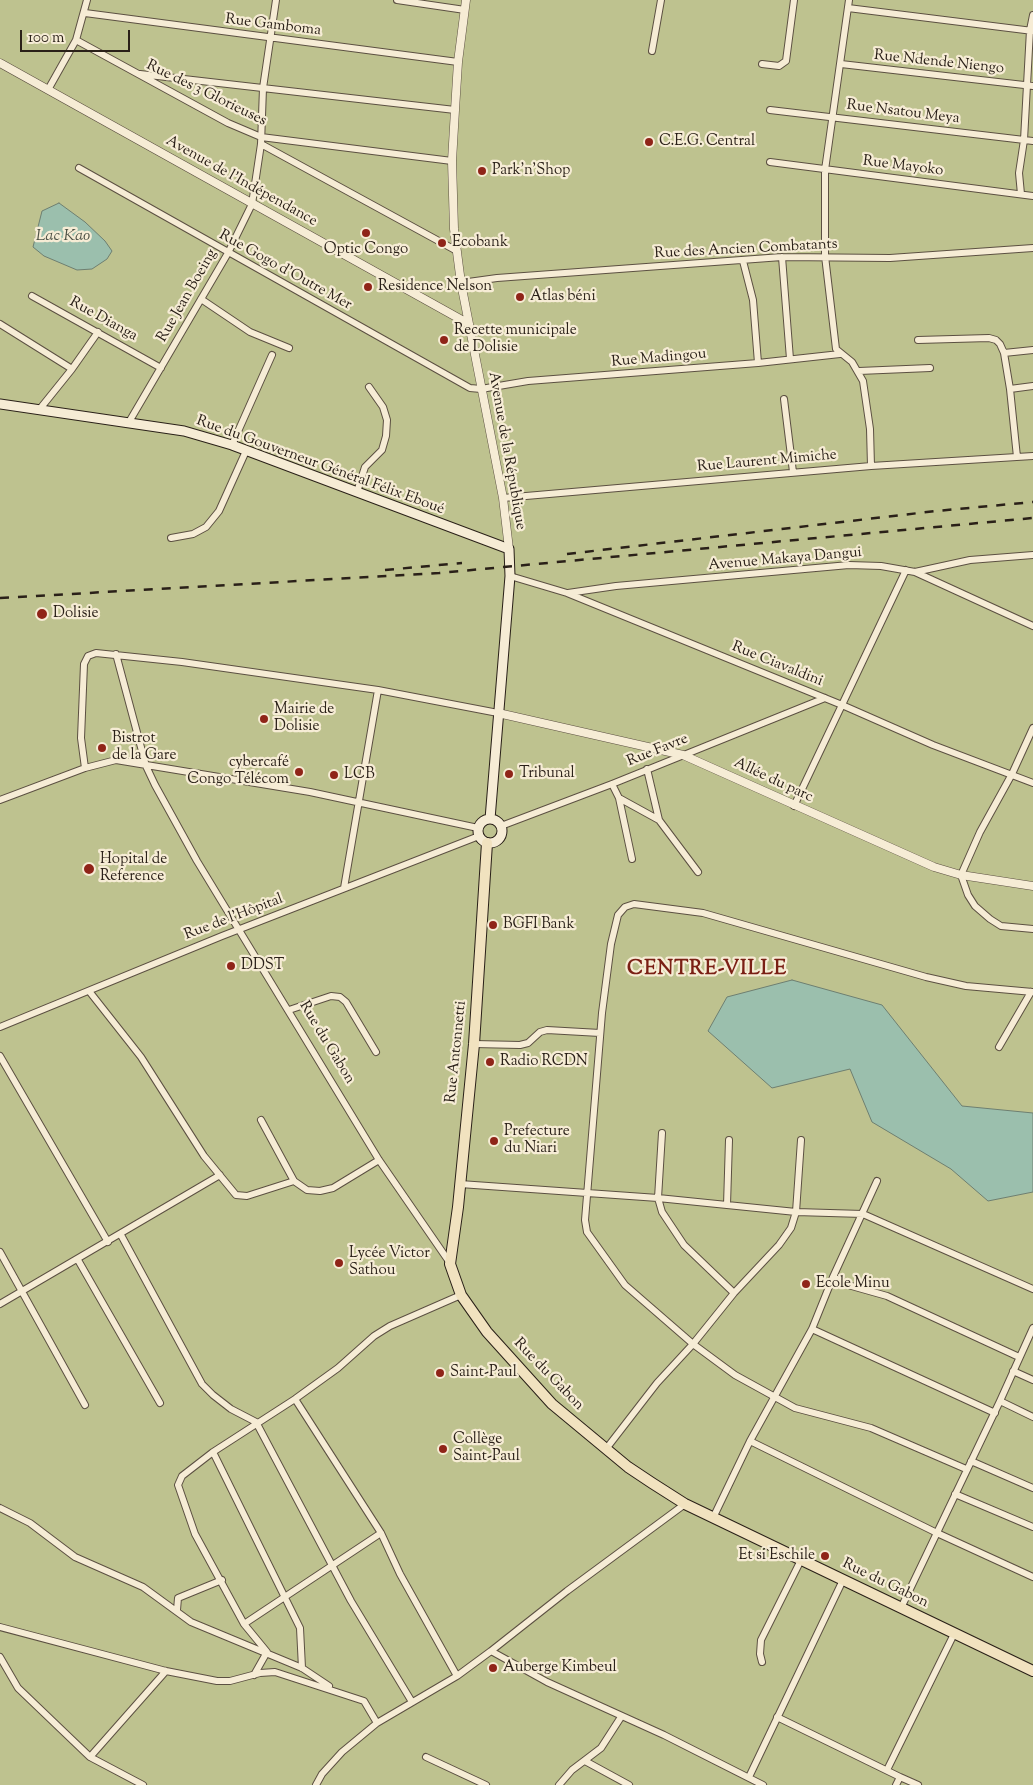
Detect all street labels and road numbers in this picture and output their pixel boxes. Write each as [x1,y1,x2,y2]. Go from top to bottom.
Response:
street label: Rue Gamboma [224,11,322,41]
street label: Rue Ndende Niengo [873,47,1005,79]
street label: Rue des 3 Glorieuses [143,57,269,131]
street label: Rue Nsatou Meya [846,97,960,129]
street label: Avenue de l'Indépendance [162,133,320,231]
street label: Rue Mayoko [862,153,944,181]
street label: Rue Gogo d'Outre Mer [215,227,355,315]
street label: Rue des Ancien Combatants [654,236,838,264]
street label: Rue Jean Boeing [154,246,222,346]
street label: Rue Dianga [66,294,140,346]
street label: Rue Madingou [611,346,707,372]
street label: Avenue de la République [483,370,529,532]
street label: Rue du Gouverneur Général Félix Eboué [193,413,447,519]
street label: Rue Laurent Mimiche [696,447,838,477]
street label: Avenue Makaya Dangui [707,544,863,576]
street label: Rue Ciavaldini [729,639,825,691]
street label: Rue Favre [625,731,691,771]
street label: Allée du parc [731,755,815,807]
street label: Rue de l'Hôpital [182,891,286,945]
street label: Rue du Gabon [294,998,358,1088]
street label: Rue Antonnetti [443,1000,471,1104]
street label: Rue du Gabon [509,1335,587,1415]
street label: Rue du Gabon [839,1555,931,1613]

